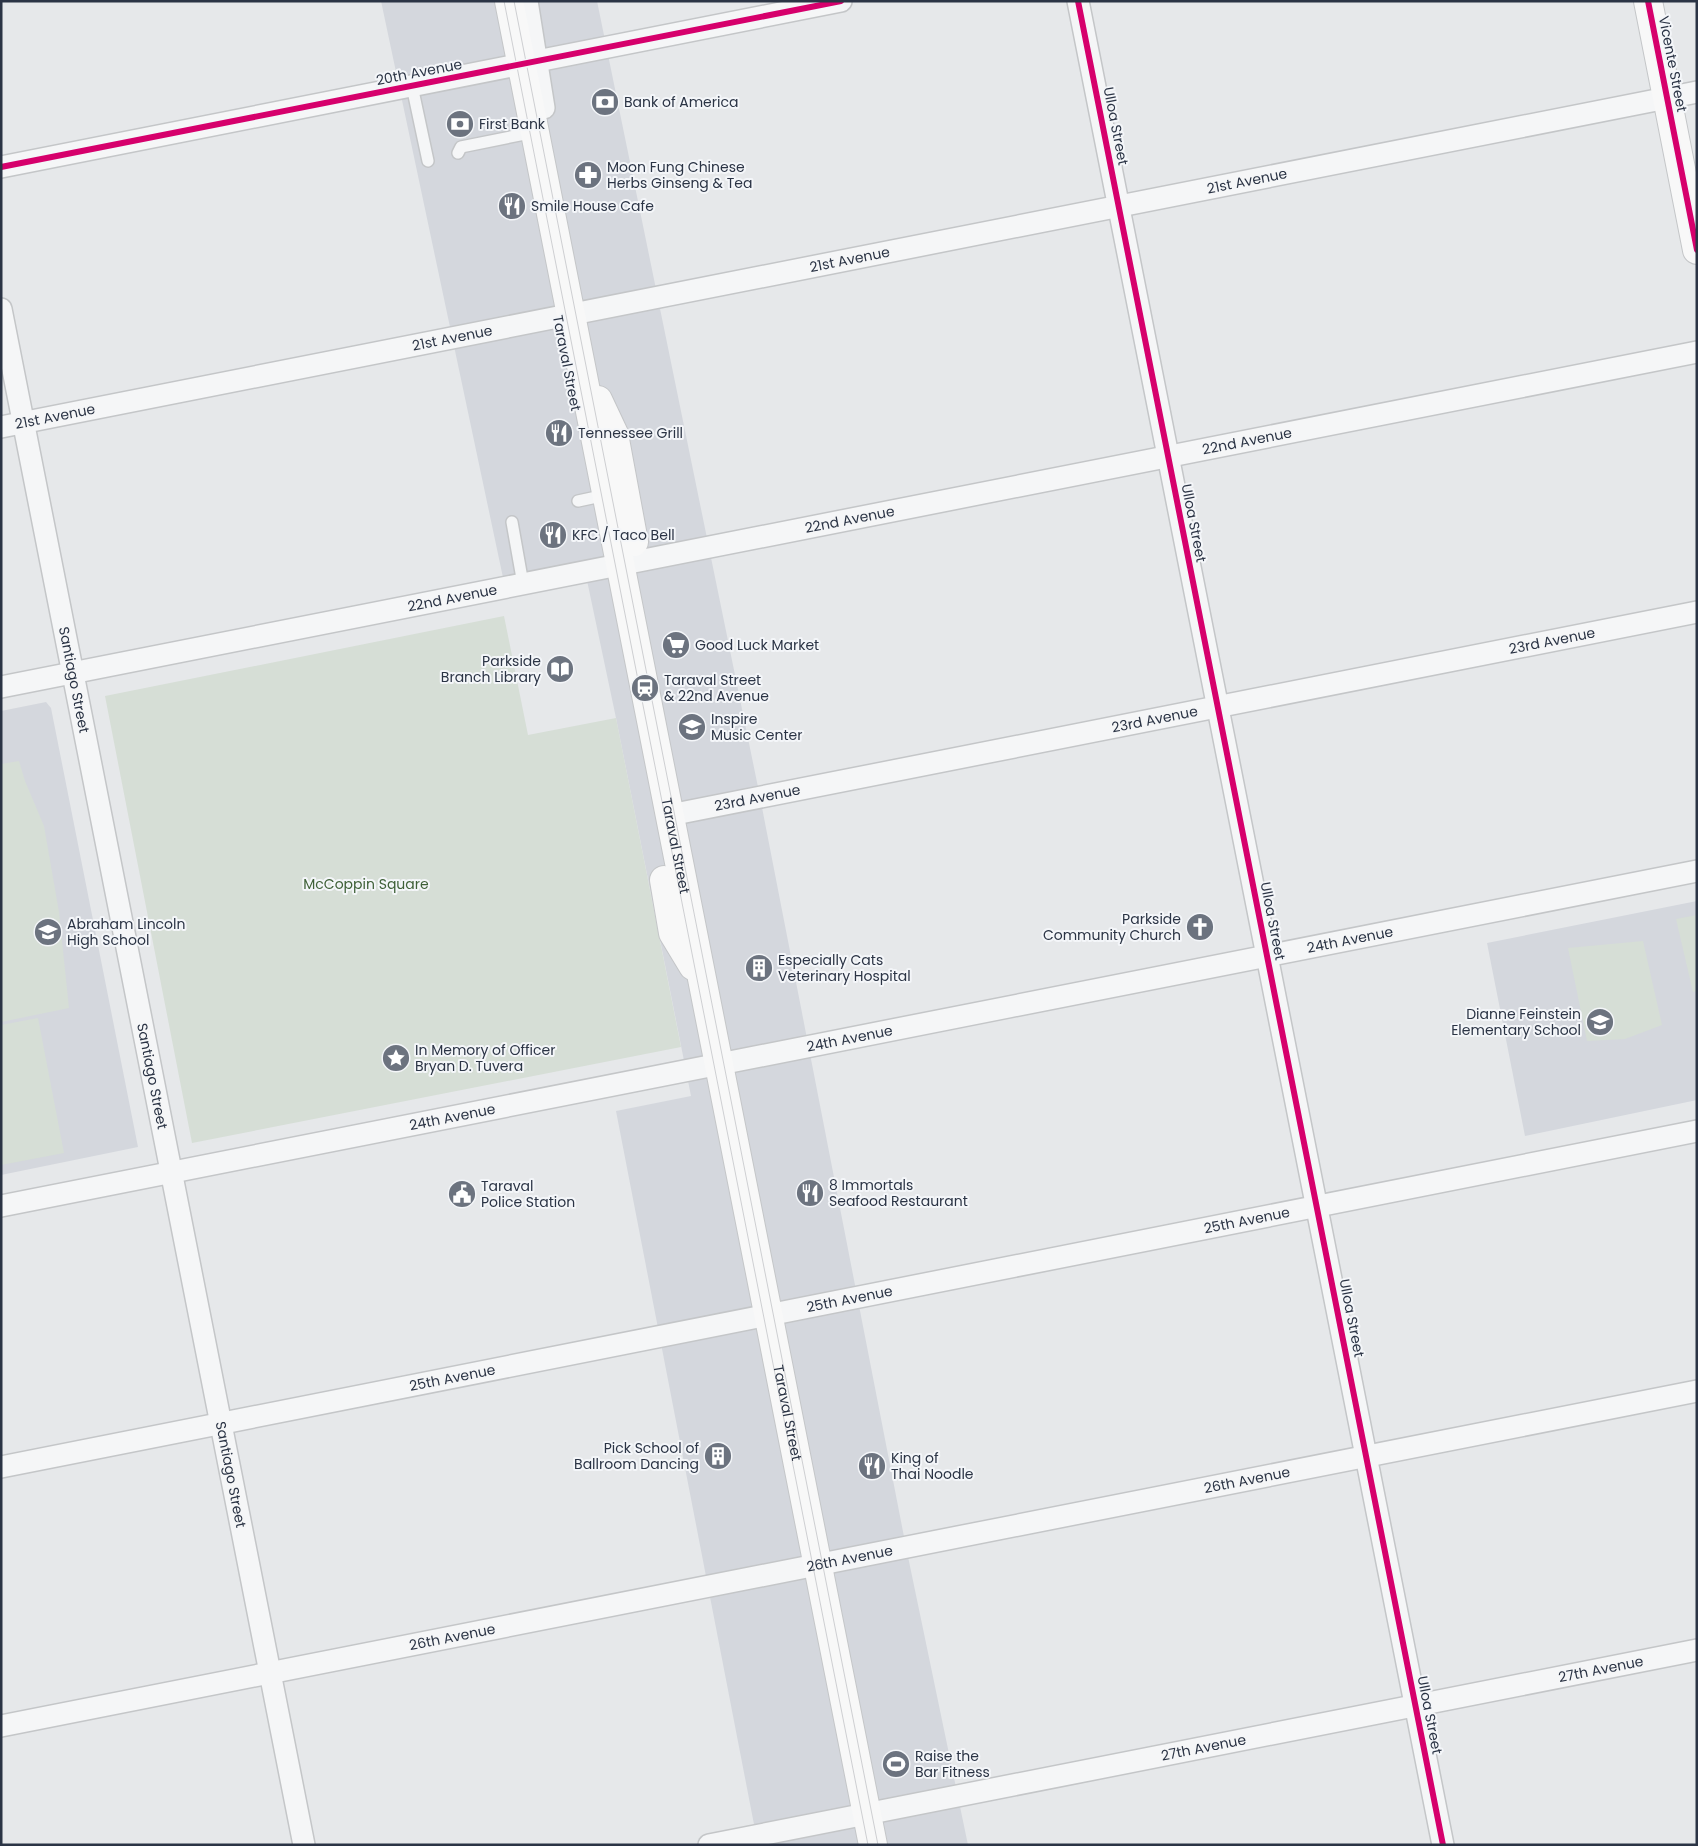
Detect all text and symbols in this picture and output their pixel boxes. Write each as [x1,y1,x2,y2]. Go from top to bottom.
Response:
street label: Vicente Street [1654,14,1692,114]
street label: 20th Avenue [374,54,464,90]
street label: Ulloa Street [1099,85,1133,167]
bank icon: Bank of America [590,87,620,117]
place label: Bank of America [624,92,738,112]
bank icon: First Bank [445,109,475,139]
place label: First Bank [479,114,546,134]
place label: Moon Fung Chinese Herbs Ginseng & Tea [607,157,752,193]
pharmacy icon: Moon Fung Chinese Herbs Ginseng & Tea [573,160,603,190]
street label: 21st Avenue [1205,163,1289,199]
restaurant icon: Smile House Cafe [497,191,527,221]
place label: Smile House Cafe [531,196,654,216]
street label: 21st Avenue [808,242,892,277]
street label: Taraval Street [548,313,586,413]
street label: 21st Avenue [410,320,494,356]
street label: 21st Avenue [13,399,97,434]
restaurant icon: Tennessee Grill [544,418,574,448]
street label: 22nd Avenue [1200,422,1294,460]
place label: Tennessee Grill [578,423,683,443]
street label: Ulloa Street [1177,482,1211,564]
street label: 22nd Avenue [803,501,896,538]
restaurant icon: KFC / Taco Bell [538,520,568,550]
place label: KFC / Taco Bell [572,525,675,545]
street label: 22nd Avenue [406,579,499,616]
street label: 23rd Avenue [1507,622,1597,659]
street label: Santiago Street [54,625,94,735]
supermarket icon: Good Luck Market [661,630,691,660]
place label: Good Luck Market [695,635,819,655]
place label: Parkside Branch Library [441,651,541,687]
library icon: Parkside Branch Library [545,654,575,684]
place label: Taraval Street & 22nd Avenue [664,670,769,706]
station icon: Taraval Street & 22nd Avenue [630,673,660,703]
street label: 23rd Avenue [1110,701,1200,737]
place label: Inspire Music Center [711,709,802,745]
school or university icon: Inspire Music Center [677,712,707,742]
street label: 23rd Avenue [713,779,802,816]
street label: Taraval Street [657,796,695,895]
park label: McCoppin Square [303,874,429,894]
street label: Ulloa Street [1256,880,1290,962]
place label: Parkside Community Church [1043,909,1181,945]
church icon: Parkside Community Church [1185,912,1215,942]
place label: Abraham Lincoln High School [67,914,185,950]
school or university icon: Abraham Lincoln High School [33,917,63,947]
street label: 24th Avenue [1305,921,1395,958]
place label: Especially Cats Veterinary Hospital [778,950,911,986]
building icon: Especially Cats Veterinary Hospital [744,953,774,983]
place label: Dianne Feinstein Elementary School [1451,1004,1581,1040]
school or university icon: Dianne Feinstein Elementary School [1585,1007,1615,1037]
street label: 24th Avenue [805,1020,895,1057]
street label: Santiago Street [132,1021,173,1131]
place label: In Memory of Officer Bryan D. Tuvera [415,1040,555,1076]
place icon: In Memory of Officer Bryan D. Tuvera [381,1043,411,1073]
street label: 24th Avenue [408,1099,497,1135]
place label: 8 Immortals Seafood Restaurant [829,1175,968,1211]
place label: Taraval Police Station [481,1176,575,1212]
restaurant icon: 8 Immortals Seafood Restaurant [795,1178,825,1208]
public building icon: Taraval Police Station [447,1179,477,1209]
street label: 25th Avenue [1202,1202,1292,1238]
street label: Ulloa Street [1335,1277,1369,1359]
street label: 25th Avenue [805,1281,895,1317]
street label: 25th Avenue [407,1359,497,1396]
street label: Taraval Street [768,1363,807,1462]
street label: Santiago Street [211,1420,251,1529]
place label: Pick School of Ballroom Dancing [574,1438,699,1474]
building icon: Pick School of Ballroom Dancing [703,1441,733,1471]
place label: King of Thai Noodle [891,1448,974,1484]
restaurant icon: King of Thai Noodle [857,1451,887,1481]
street label: 26th Avenue [1202,1462,1292,1498]
street label: 26th Avenue [805,1540,895,1577]
street label: 26th Avenue [407,1619,497,1655]
street label: 27th Avenue [1557,1651,1645,1687]
street label: Ulloa Street [1413,1674,1447,1756]
street label: 27th Avenue [1159,1729,1248,1766]
place label: Raise the Bar Fitness [915,1746,990,1782]
sports icon: Raise the Bar Fitness [881,1749,911,1779]

